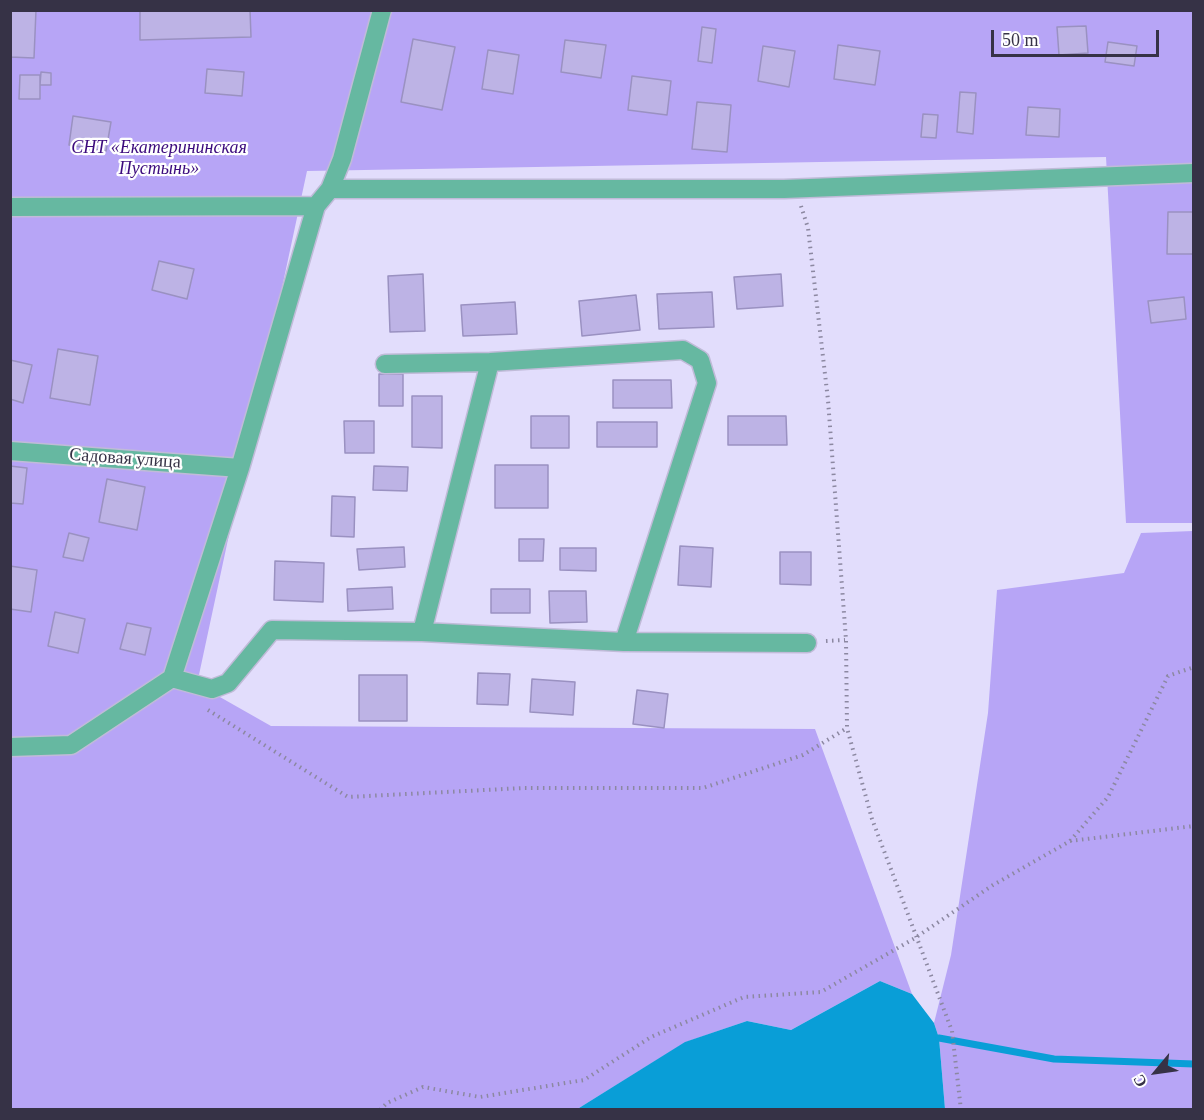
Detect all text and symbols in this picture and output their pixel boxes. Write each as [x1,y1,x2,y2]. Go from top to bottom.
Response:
scale bar [994,18,1162,56]
text: 50 m [1002,30,1039,50]
park label: СНТ «Екатерининская Пустынь» [71,137,247,180]
street label: Садовая улица [69,444,181,474]
north arrow [1126,1042,1186,1102]
text: С [1130,1072,1150,1090]

